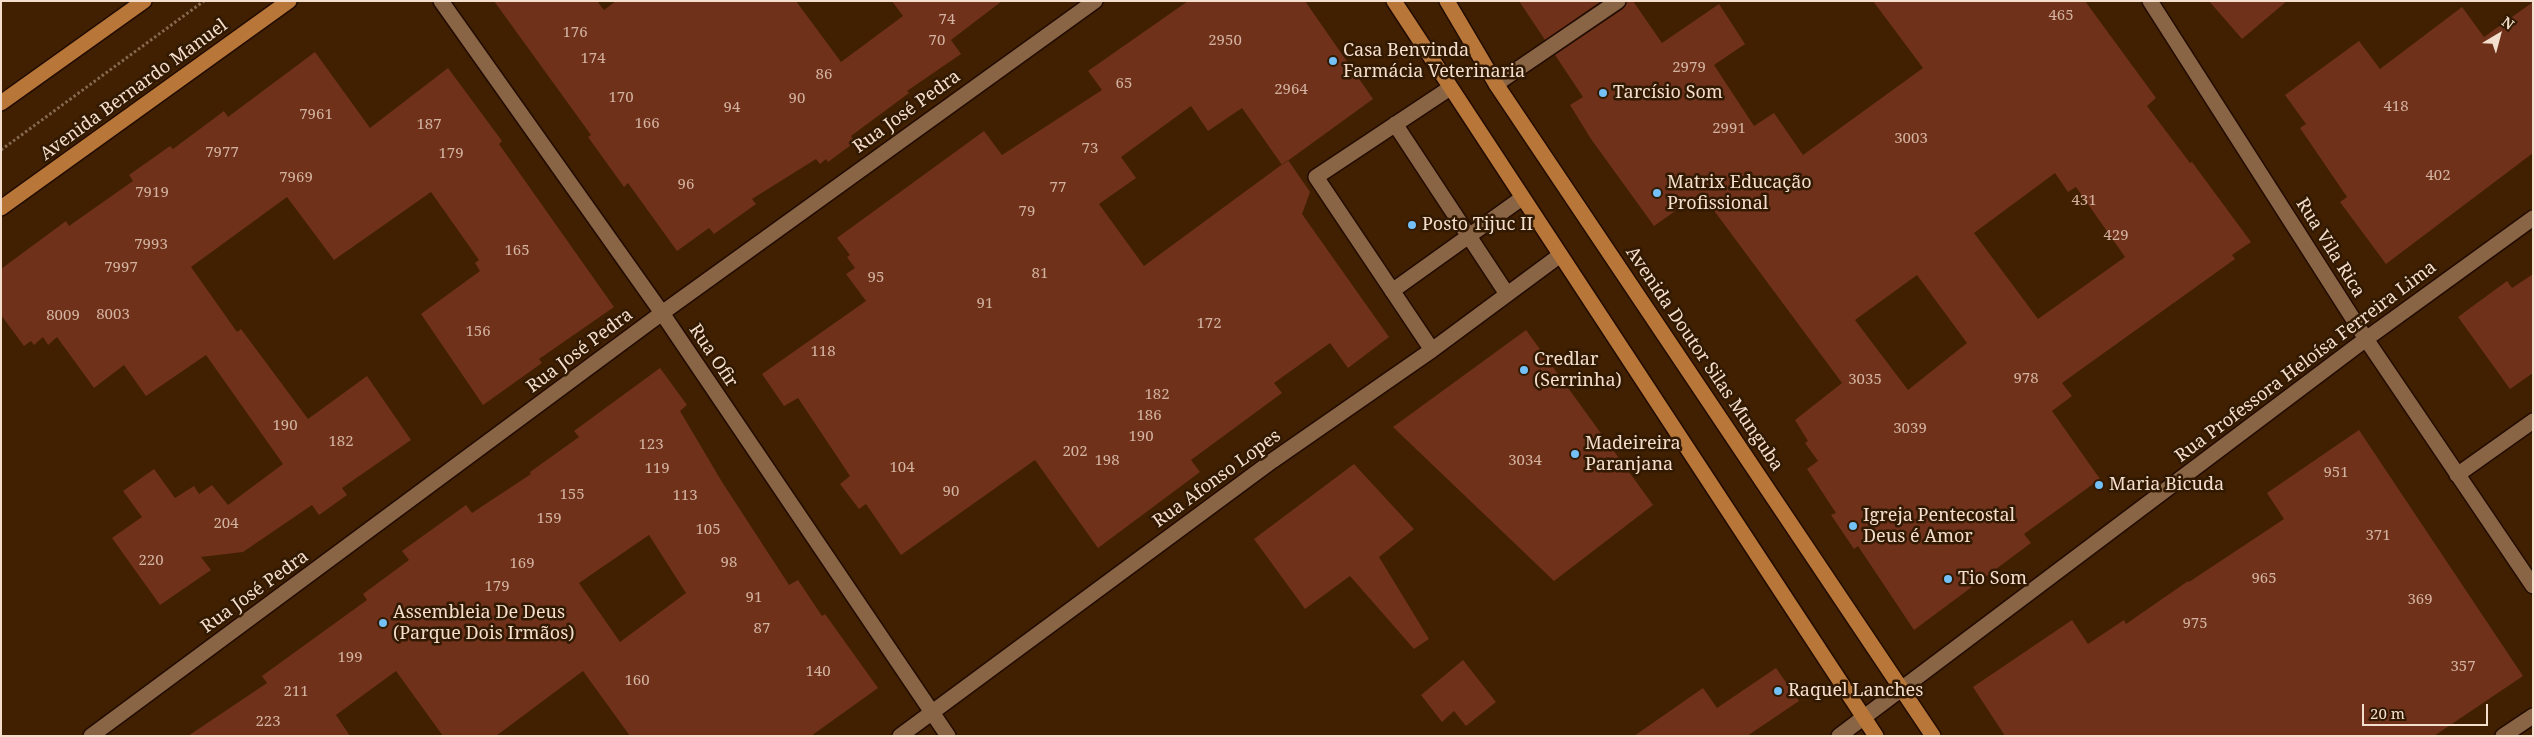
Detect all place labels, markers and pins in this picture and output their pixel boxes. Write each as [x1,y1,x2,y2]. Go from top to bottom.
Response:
place label: Casa Benvinda Farmácia Veterinaria [1343,40,1525,82]
marker: Casa Benvinda Farmácia Veterinaria [1327,55,1339,67]
place label: Tarcísio Som [1613,82,1723,104]
marker: Tarcísio Som [1597,87,1609,99]
place label: Matrix Educação Profissional [1667,172,1812,214]
marker: Matrix Educação Profissional [1651,187,1663,199]
place label: Posto Tijuc II [1422,214,1533,236]
marker: Posto Tijuc II [1406,219,1418,231]
place label: Credlar (Serrinha) [1534,349,1622,392]
marker: Credlar (Serrinha) [1518,364,1530,376]
place label: Madeireira Paranjana [1585,433,1681,476]
marker: Madeireira Paranjana [1569,448,1581,460]
place label: Maria Bicuda [2109,474,2224,496]
marker: Maria Bicuda [2093,479,2105,491]
place label: Igreja Pentecostal Deus é Amor [1863,505,2015,548]
marker: Igreja Pentecostal Deus é Amor [1847,520,1859,532]
place label: Tio Som [1958,568,2027,590]
marker: Tio Som [1942,573,1954,585]
place label: Assembleia De Deus (Parque Dois Irmãos) [393,602,574,644]
marker: Assembleia De Deus (Parque Dois Irmãos) [377,617,389,629]
place label: Raquel Lanches [1788,680,1923,702]
marker: Raquel Lanches [1772,685,1784,697]

